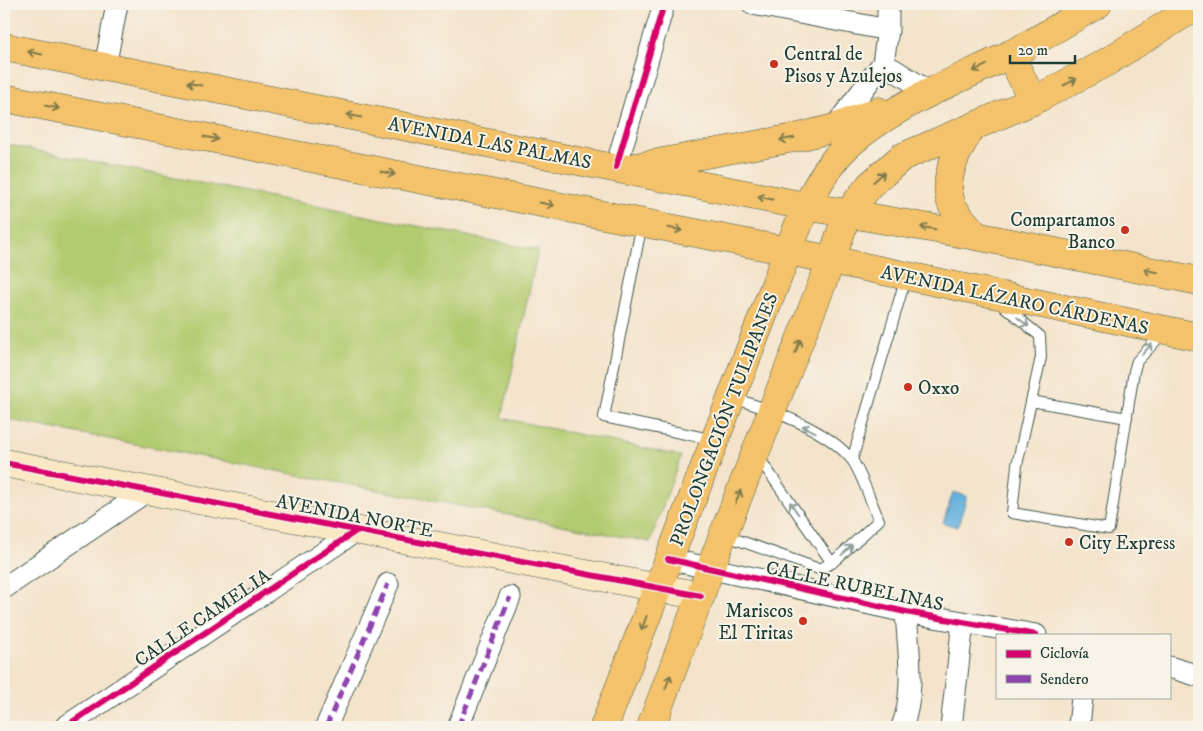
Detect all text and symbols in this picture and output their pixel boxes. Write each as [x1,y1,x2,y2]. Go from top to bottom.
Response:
scale bar [1010,32,1076,64]
text: 20 m [1018,41,1048,60]
place label: Central de Pisos y Azulejos [784,43,902,88]
one-way arrow [27,48,43,57]
marker: Central de Pisos y Azulejos [768,58,780,70]
one-way arrow [973,64,988,74]
one-way arrow [1062,77,1077,86]
one-way arrow [187,79,203,89]
one-way arrow [43,103,59,112]
one-way arrow [346,110,362,120]
street label: AVENIDA LAS PALMAS [386,112,593,174]
one-way arrow [203,134,219,144]
one-way arrow [779,135,795,145]
one-way arrow [379,168,395,178]
one-way arrow [872,172,885,183]
one-way arrow [757,192,773,202]
one-way arrow [539,199,555,209]
place label: Compartamos Banco [1010,209,1115,254]
one-way arrow [920,222,936,232]
one-way arrow [667,224,683,234]
marker: Compartamos Banco [1119,224,1131,236]
street label: AVENIDA LÁZARO CÁRDENAS [879,259,1151,340]
one-way arrow [1144,266,1160,275]
street label: PROLONGACIÓN TULIPANES [663,289,783,550]
one-way arrow [1016,316,1029,327]
one-way arrow [793,339,803,354]
one-way arrow [1142,343,1153,356]
place label: Oxxo [918,377,959,400]
marker: Oxxo [902,381,914,393]
one-way arrow [802,424,817,433]
street label: AVENIDA NORTE [274,490,435,543]
one-way arrow [733,490,743,505]
one-way arrow [789,502,799,516]
place label: City Express [1079,532,1175,555]
marker: City Express [1063,536,1075,548]
one-way arrow [840,544,853,555]
street label: CALLE RUBELINAS [764,556,946,617]
street label: CALLE CAMELIA [131,564,276,672]
place label: Mariscos El Tiritas [718,600,793,645]
one-way arrow [638,615,648,630]
marker: Mariscos El Tiritas [797,615,809,627]
legend [996,634,1170,698]
text: Ciclovía [1040,644,1089,663]
text: Sendero [1040,670,1088,689]
one-way arrow [664,674,673,690]

